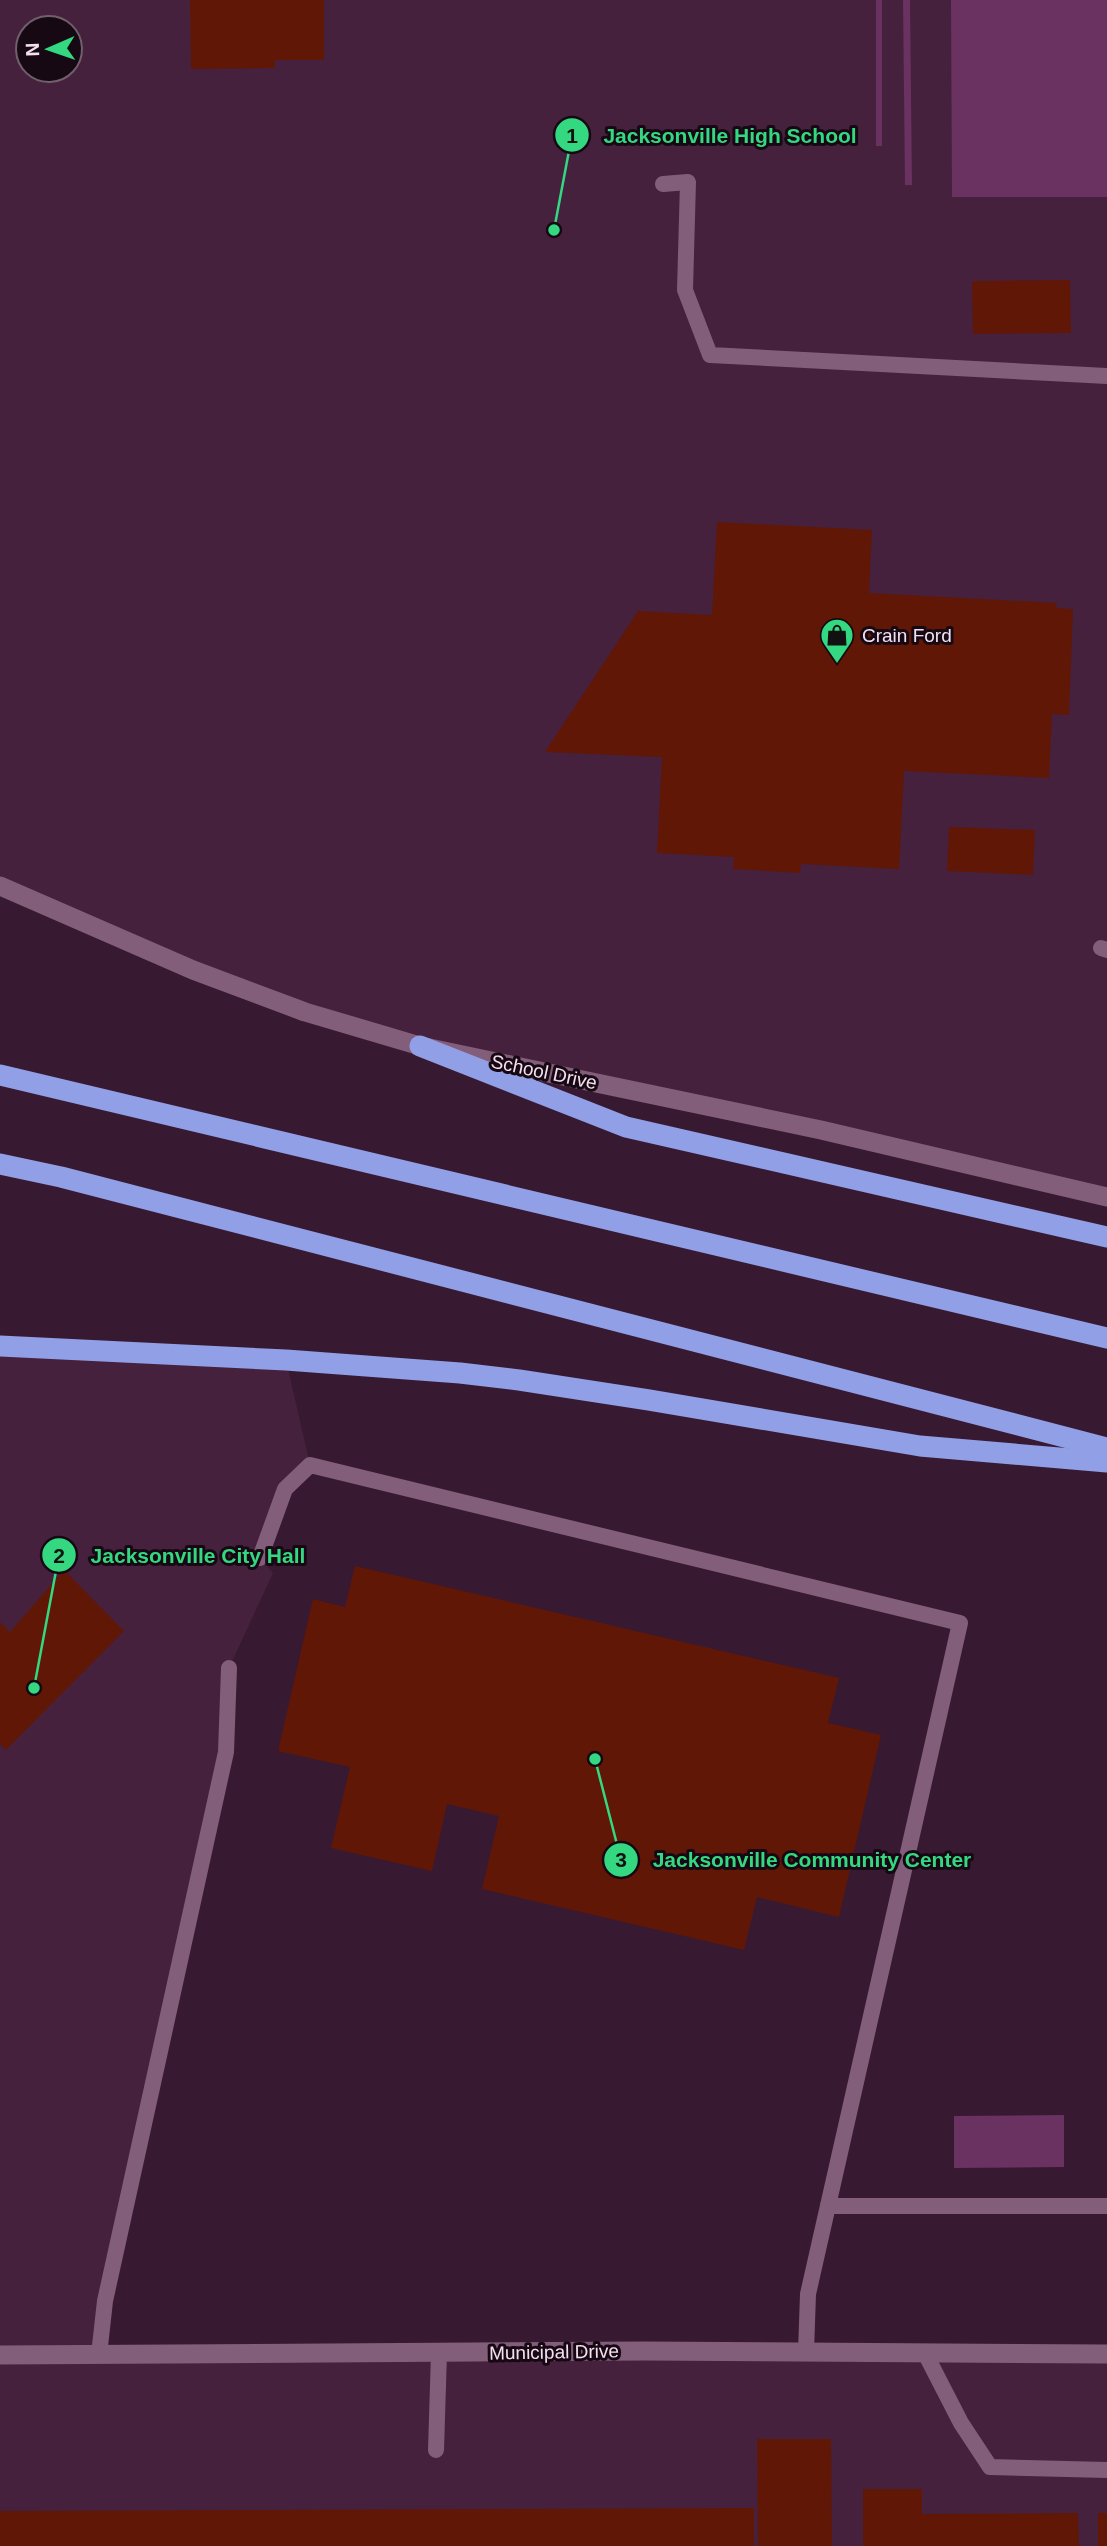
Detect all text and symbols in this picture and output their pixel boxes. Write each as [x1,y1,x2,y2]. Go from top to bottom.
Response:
north arrow [14,14,84,84]
text: N [22,42,43,57]
callout: Jacksonville High School [554,114,870,156]
text: 1 [566,124,578,147]
text: Jacksonville High School [603,124,857,147]
shop icon: Crain Ford [818,616,856,665]
place label: Crain Ford [862,625,952,646]
street label: School Drive [489,1051,599,1093]
callout: Jacksonville City Hall [41,1534,319,1576]
text: 2 [53,1544,65,1567]
text: Jacksonville City Hall [91,1544,305,1567]
callout: Jacksonville Community Center [604,1839,985,1881]
text: 3 [615,1848,627,1871]
text: Jacksonville Community Center [653,1848,971,1871]
street label: Municipal Drive [489,2340,619,2364]

